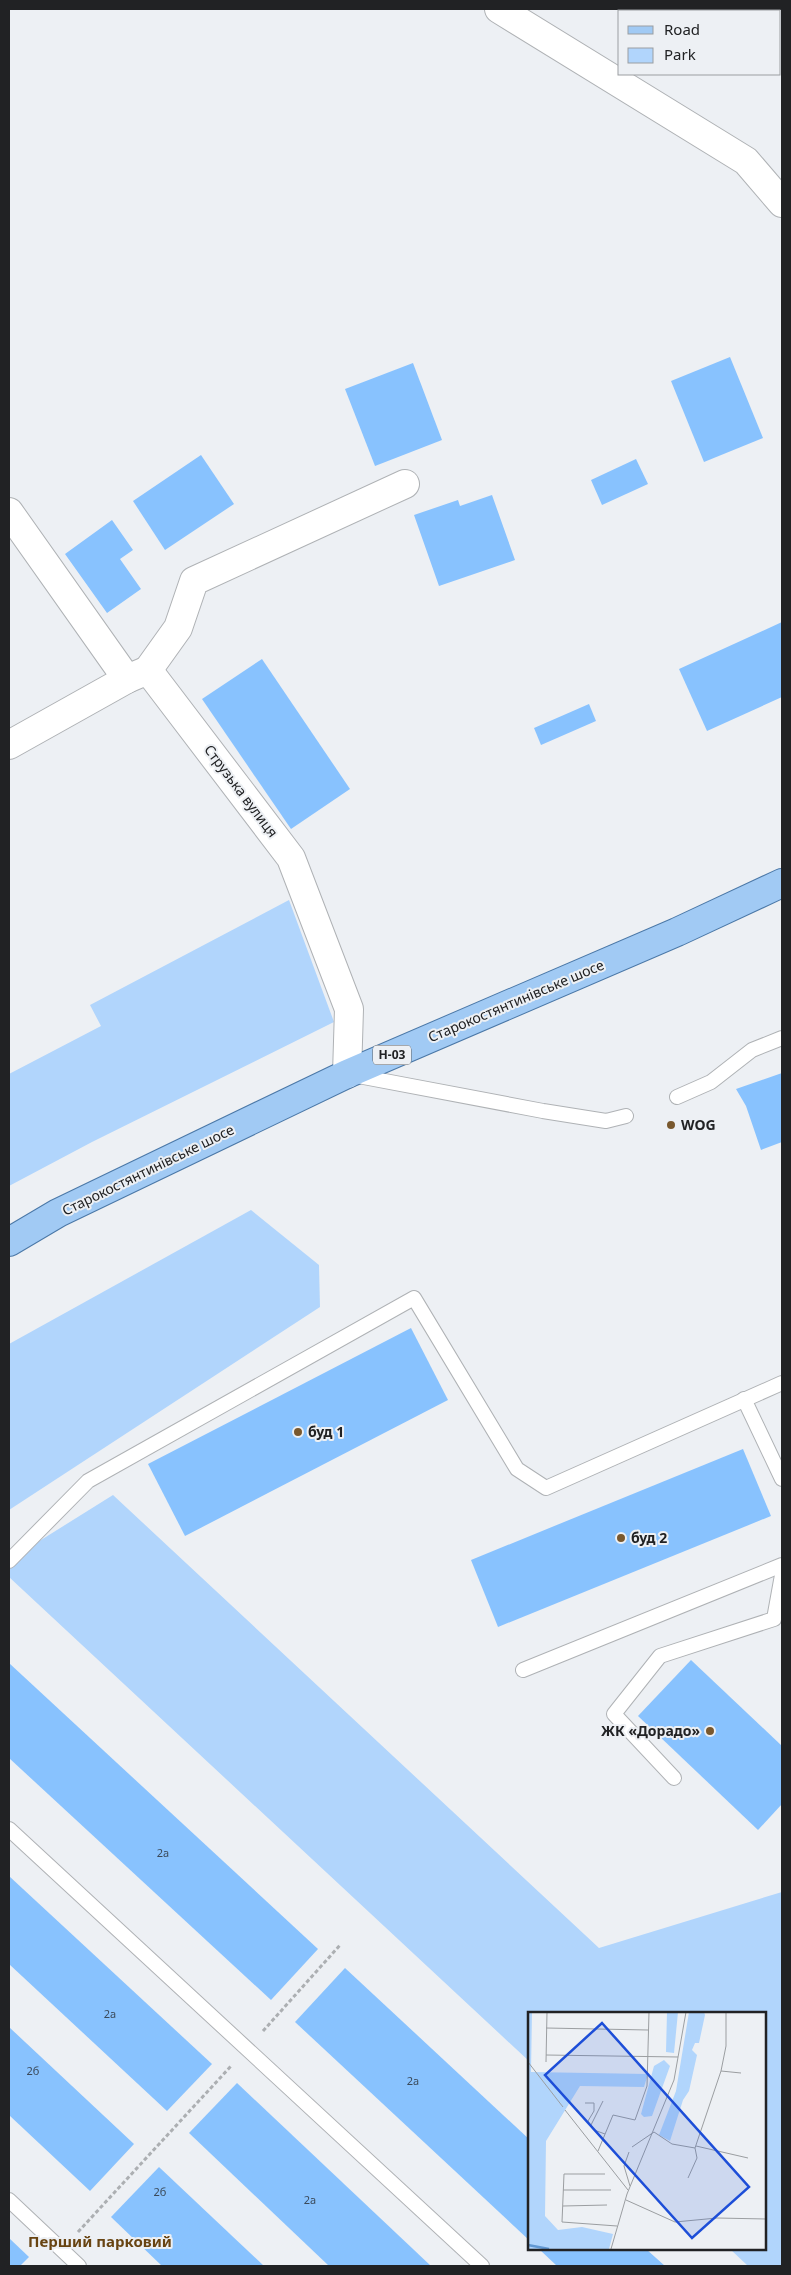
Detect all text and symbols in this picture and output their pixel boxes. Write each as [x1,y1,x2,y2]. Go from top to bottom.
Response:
legend [618,10,781,75]
text: Road [664,19,700,39]
text: Park [664,44,696,64]
street label: Струзька вулиця [200,740,283,841]
street label: Старокостянтинівське шосе [425,955,607,1046]
road number: Н-03 [373,1046,411,1064]
place label: WOG [681,1115,716,1134]
street label: Старокостянтинівське шосе [59,1119,237,1220]
marker: WOG [665,1119,677,1131]
place label: буд 1 [308,1422,344,1441]
marker: буд 1 [292,1426,304,1438]
place label: буд 2 [631,1528,667,1547]
marker: буд 2 [615,1532,627,1544]
place label: ЖК «Дорадо» [601,1721,700,1740]
marker: ЖК «Дорадо» [704,1725,716,1737]
house number: 2а [157,1845,169,1860]
house number: 2а [104,2006,116,2021]
inset map [528,2012,766,2250]
house number: 2б [27,2063,40,2078]
house number: 2а [407,2073,419,2088]
house number: 2б [154,2184,167,2199]
house number: 2а [304,2192,316,2207]
district label: Перший парковий [28,2231,172,2251]

